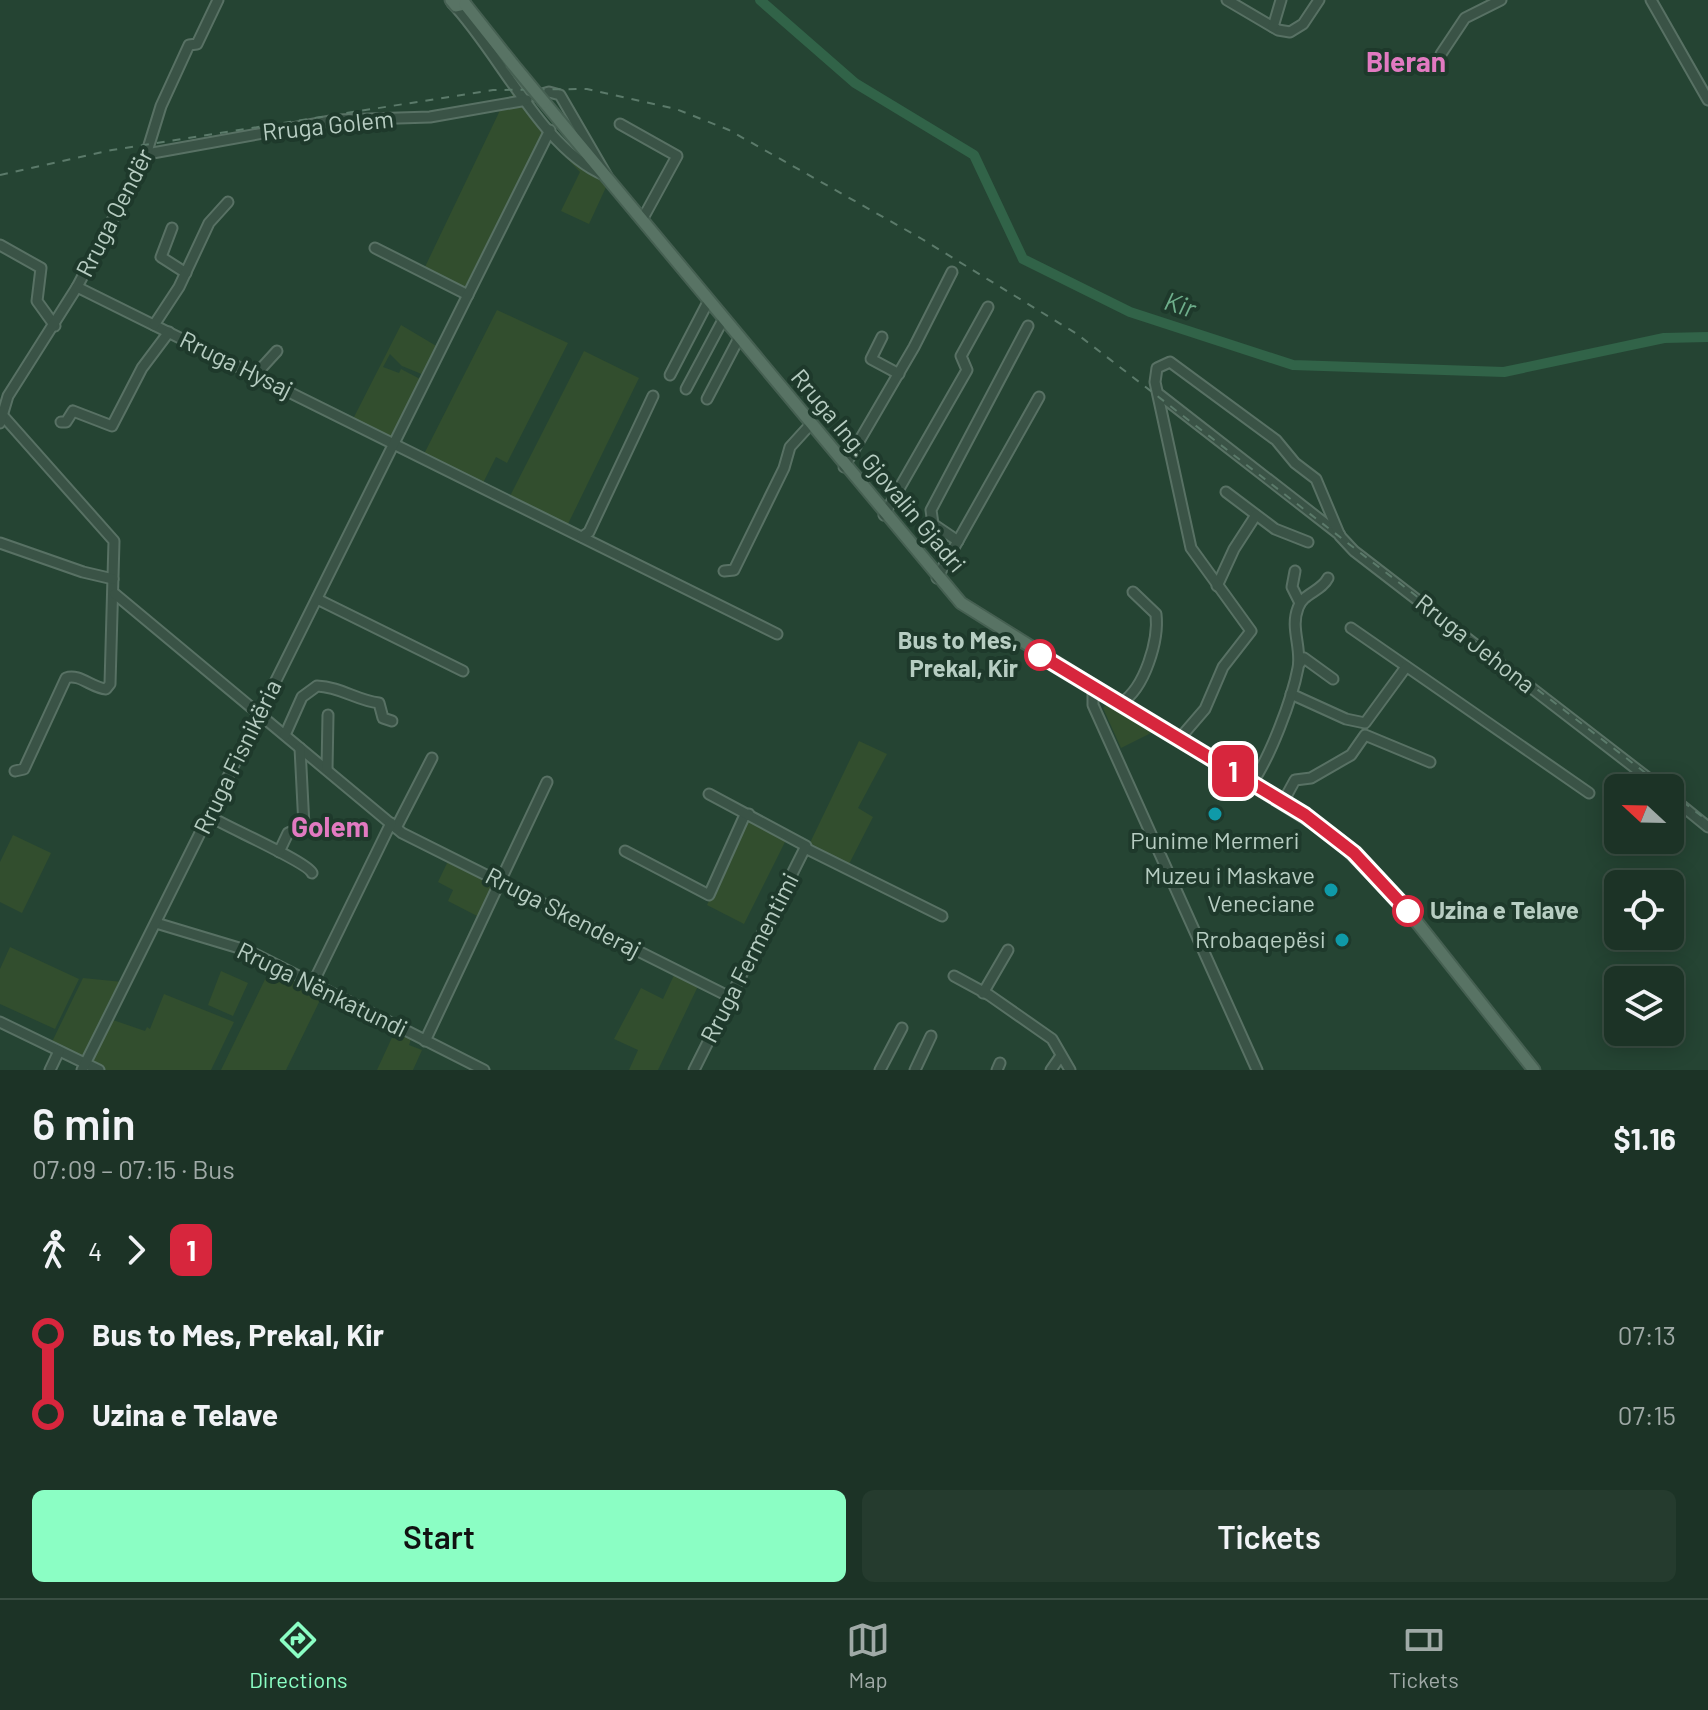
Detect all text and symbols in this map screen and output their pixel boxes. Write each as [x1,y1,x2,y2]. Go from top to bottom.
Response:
district label: Bleran [1366,44,1446,78]
street label: Rruga Golem [261,103,395,146]
street label: Rruga Qendër [69,143,159,281]
water label: Kir [1161,284,1201,323]
street label: Rruga Hysaj [176,324,298,403]
street label: Rruga Ing. Gjovalin Gjadri [786,362,973,578]
street label: Rruga Jehona [1410,587,1542,699]
place label: Bus to Mes, Prekal, Kir [898,625,1018,682]
marker: Bus to Mes, Prekal, Kir [1025,640,1055,670]
street label: Rruga Fisnikëria [187,674,287,838]
line badge: 1 [1207,745,1259,797]
text: 1 [1228,754,1238,788]
north arrow [1604,774,1684,854]
map controls [1604,774,1684,1046]
marker: Punime Mermeri [1206,805,1224,823]
district label: Golem [291,809,369,843]
place label: Punime Mermeri [1130,825,1300,854]
street label: Rruga Skenderaj [481,860,646,963]
place label: Muzeu i Maskave Veneciane [1144,860,1315,917]
street label: Rruga Fermentimi [693,868,804,1047]
button: locate [1604,870,1684,950]
marker: Muzeu i Maskave Veneciane [1322,881,1340,899]
place label: Uzina e Telave [1430,895,1579,924]
marker: Uzina e Telave [1393,896,1423,926]
place label: Rrobaqepësi [1195,924,1326,953]
marker: Rrobaqepësi [1333,931,1351,949]
street label: Rruga Nënkatundi [233,935,412,1042]
button: layers [1604,966,1684,1046]
text: 6 min [32,1096,136,1149]
text: $1.16 [1613,1120,1676,1156]
text: 07:09 – 07:15 · Bus [32,1153,235,1184]
icon: walk [32,1228,76,1272]
icon: forward [114,1228,158,1272]
text: 1 [186,1233,196,1267]
text: 4 [88,1235,102,1266]
text: Bus to Mes, Prekal, Kir [92,1316,384,1352]
text: 07:13 [1618,1319,1676,1350]
text: Uzina e Telave [92,1396,278,1432]
text: 07:15 [1618,1399,1676,1430]
button: Start [32,1490,846,1582]
button: Tickets [862,1490,1676,1582]
tab: Directions [249,1618,348,1692]
tab: Map [846,1618,890,1692]
tab: Tickets [1389,1618,1459,1692]

